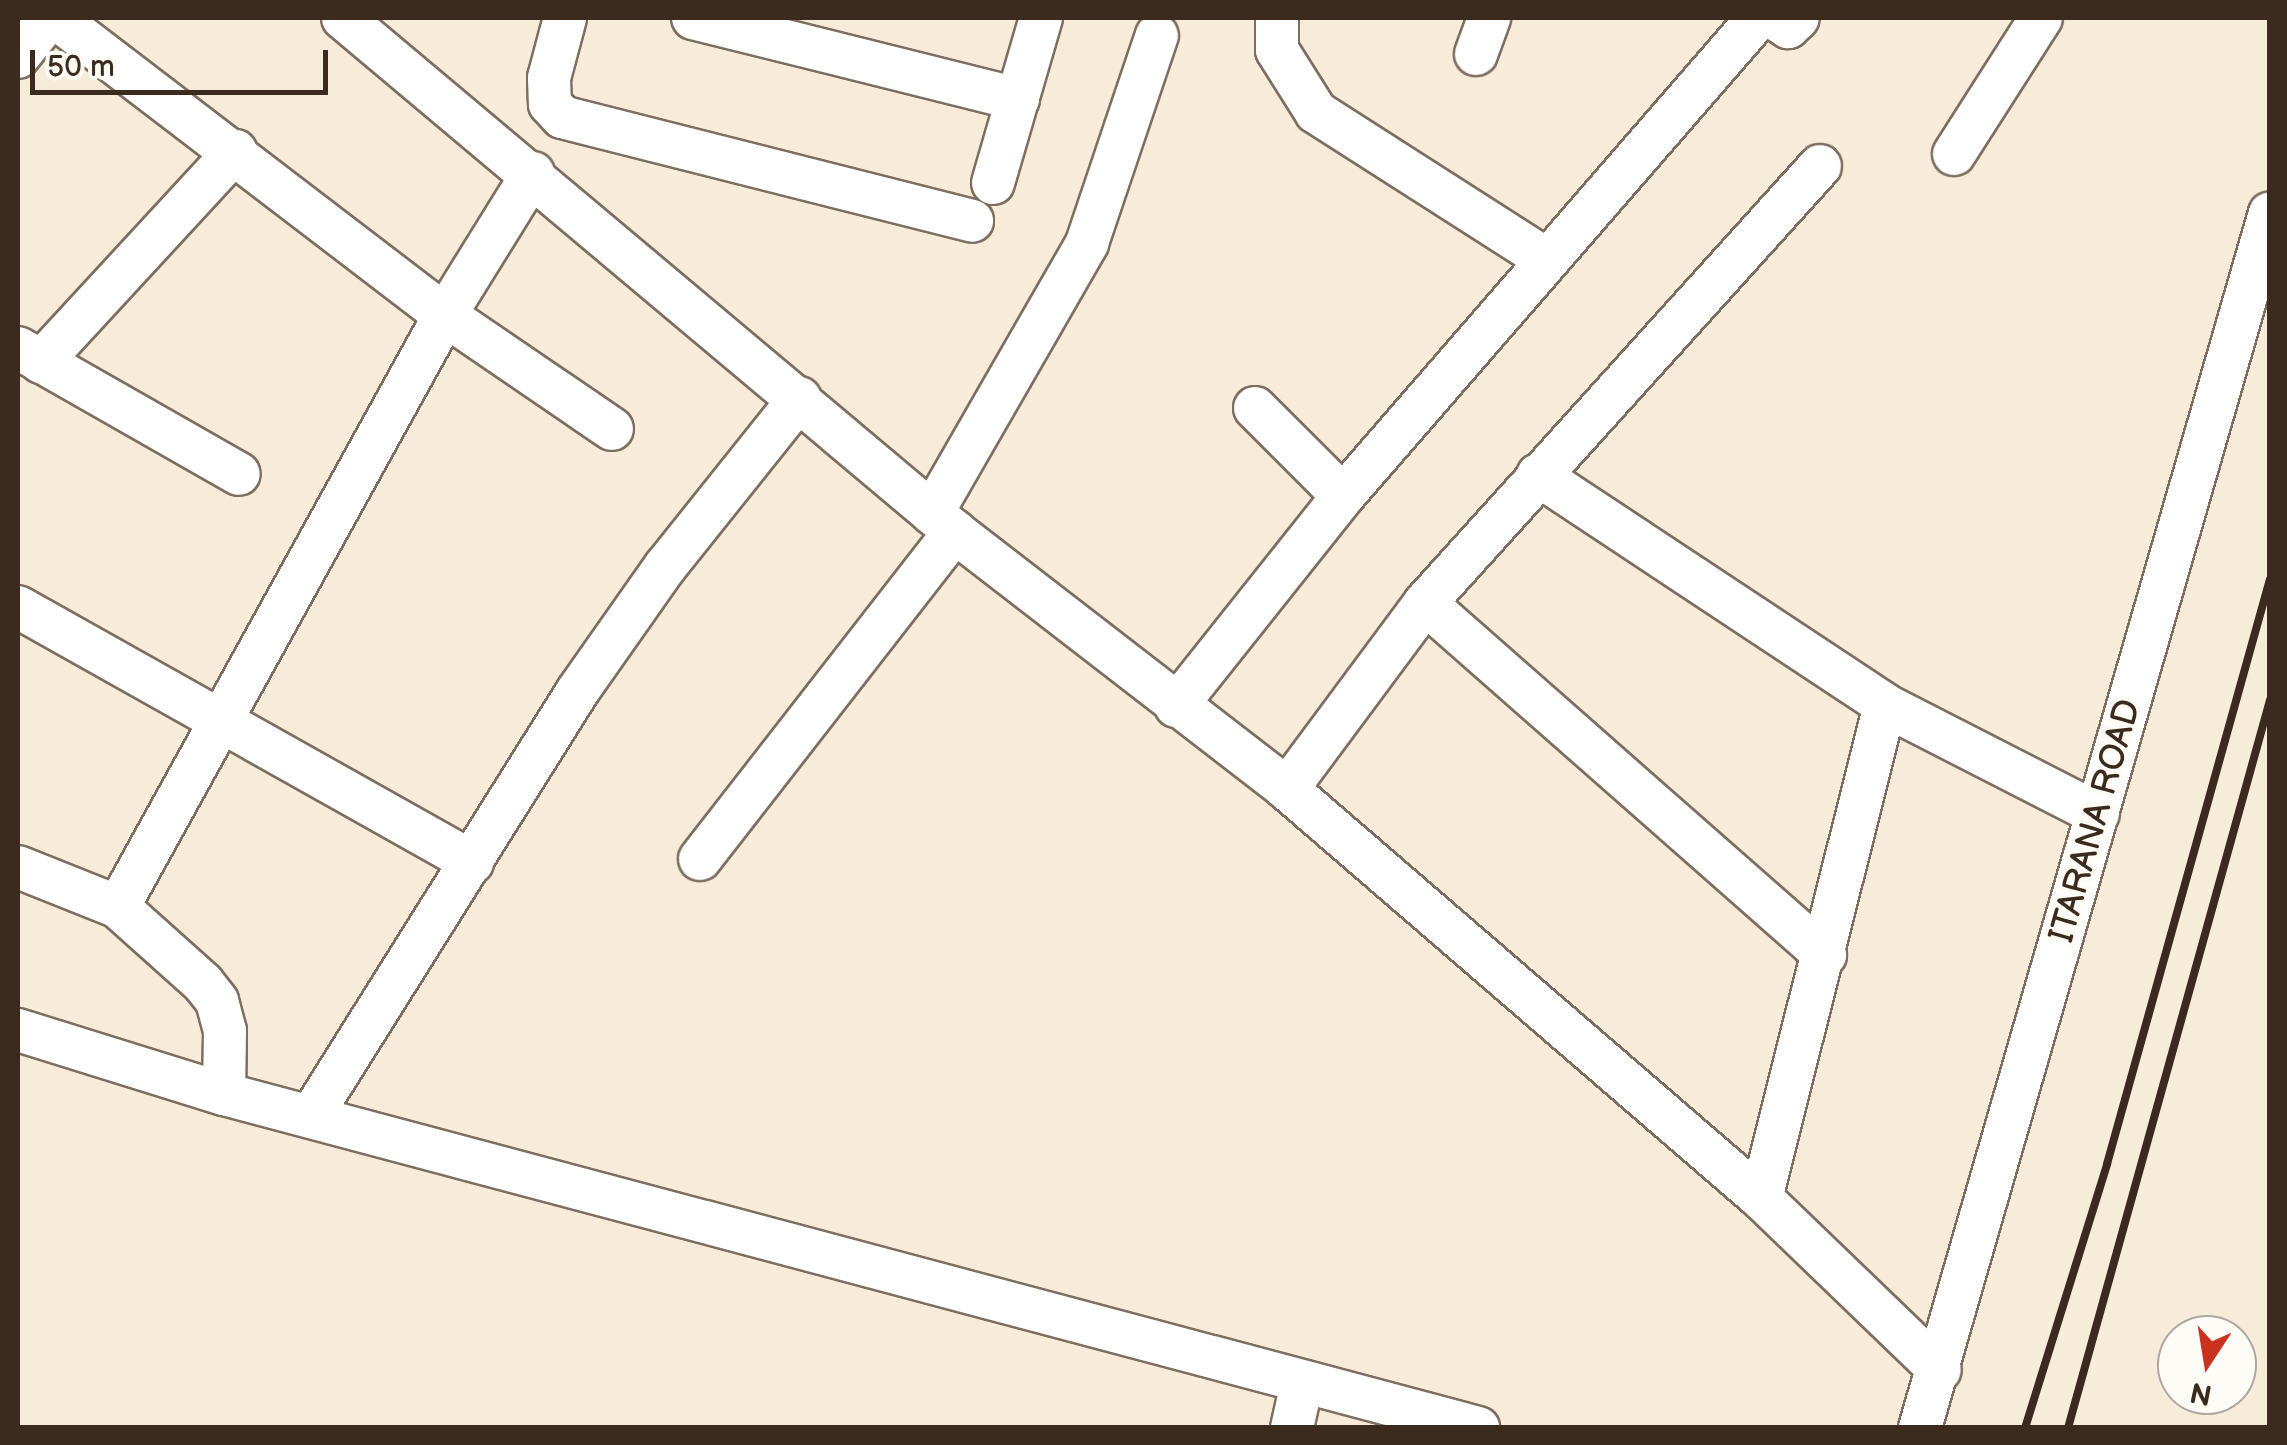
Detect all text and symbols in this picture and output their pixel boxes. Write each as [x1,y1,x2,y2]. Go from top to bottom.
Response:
scale bar [35,30,332,92]
text: 50 m [47,49,115,85]
street label: ITARANA ROAD [2041,695,2151,947]
north arrow [2157,1315,2257,1415]
text: N [2187,1375,2215,1411]

